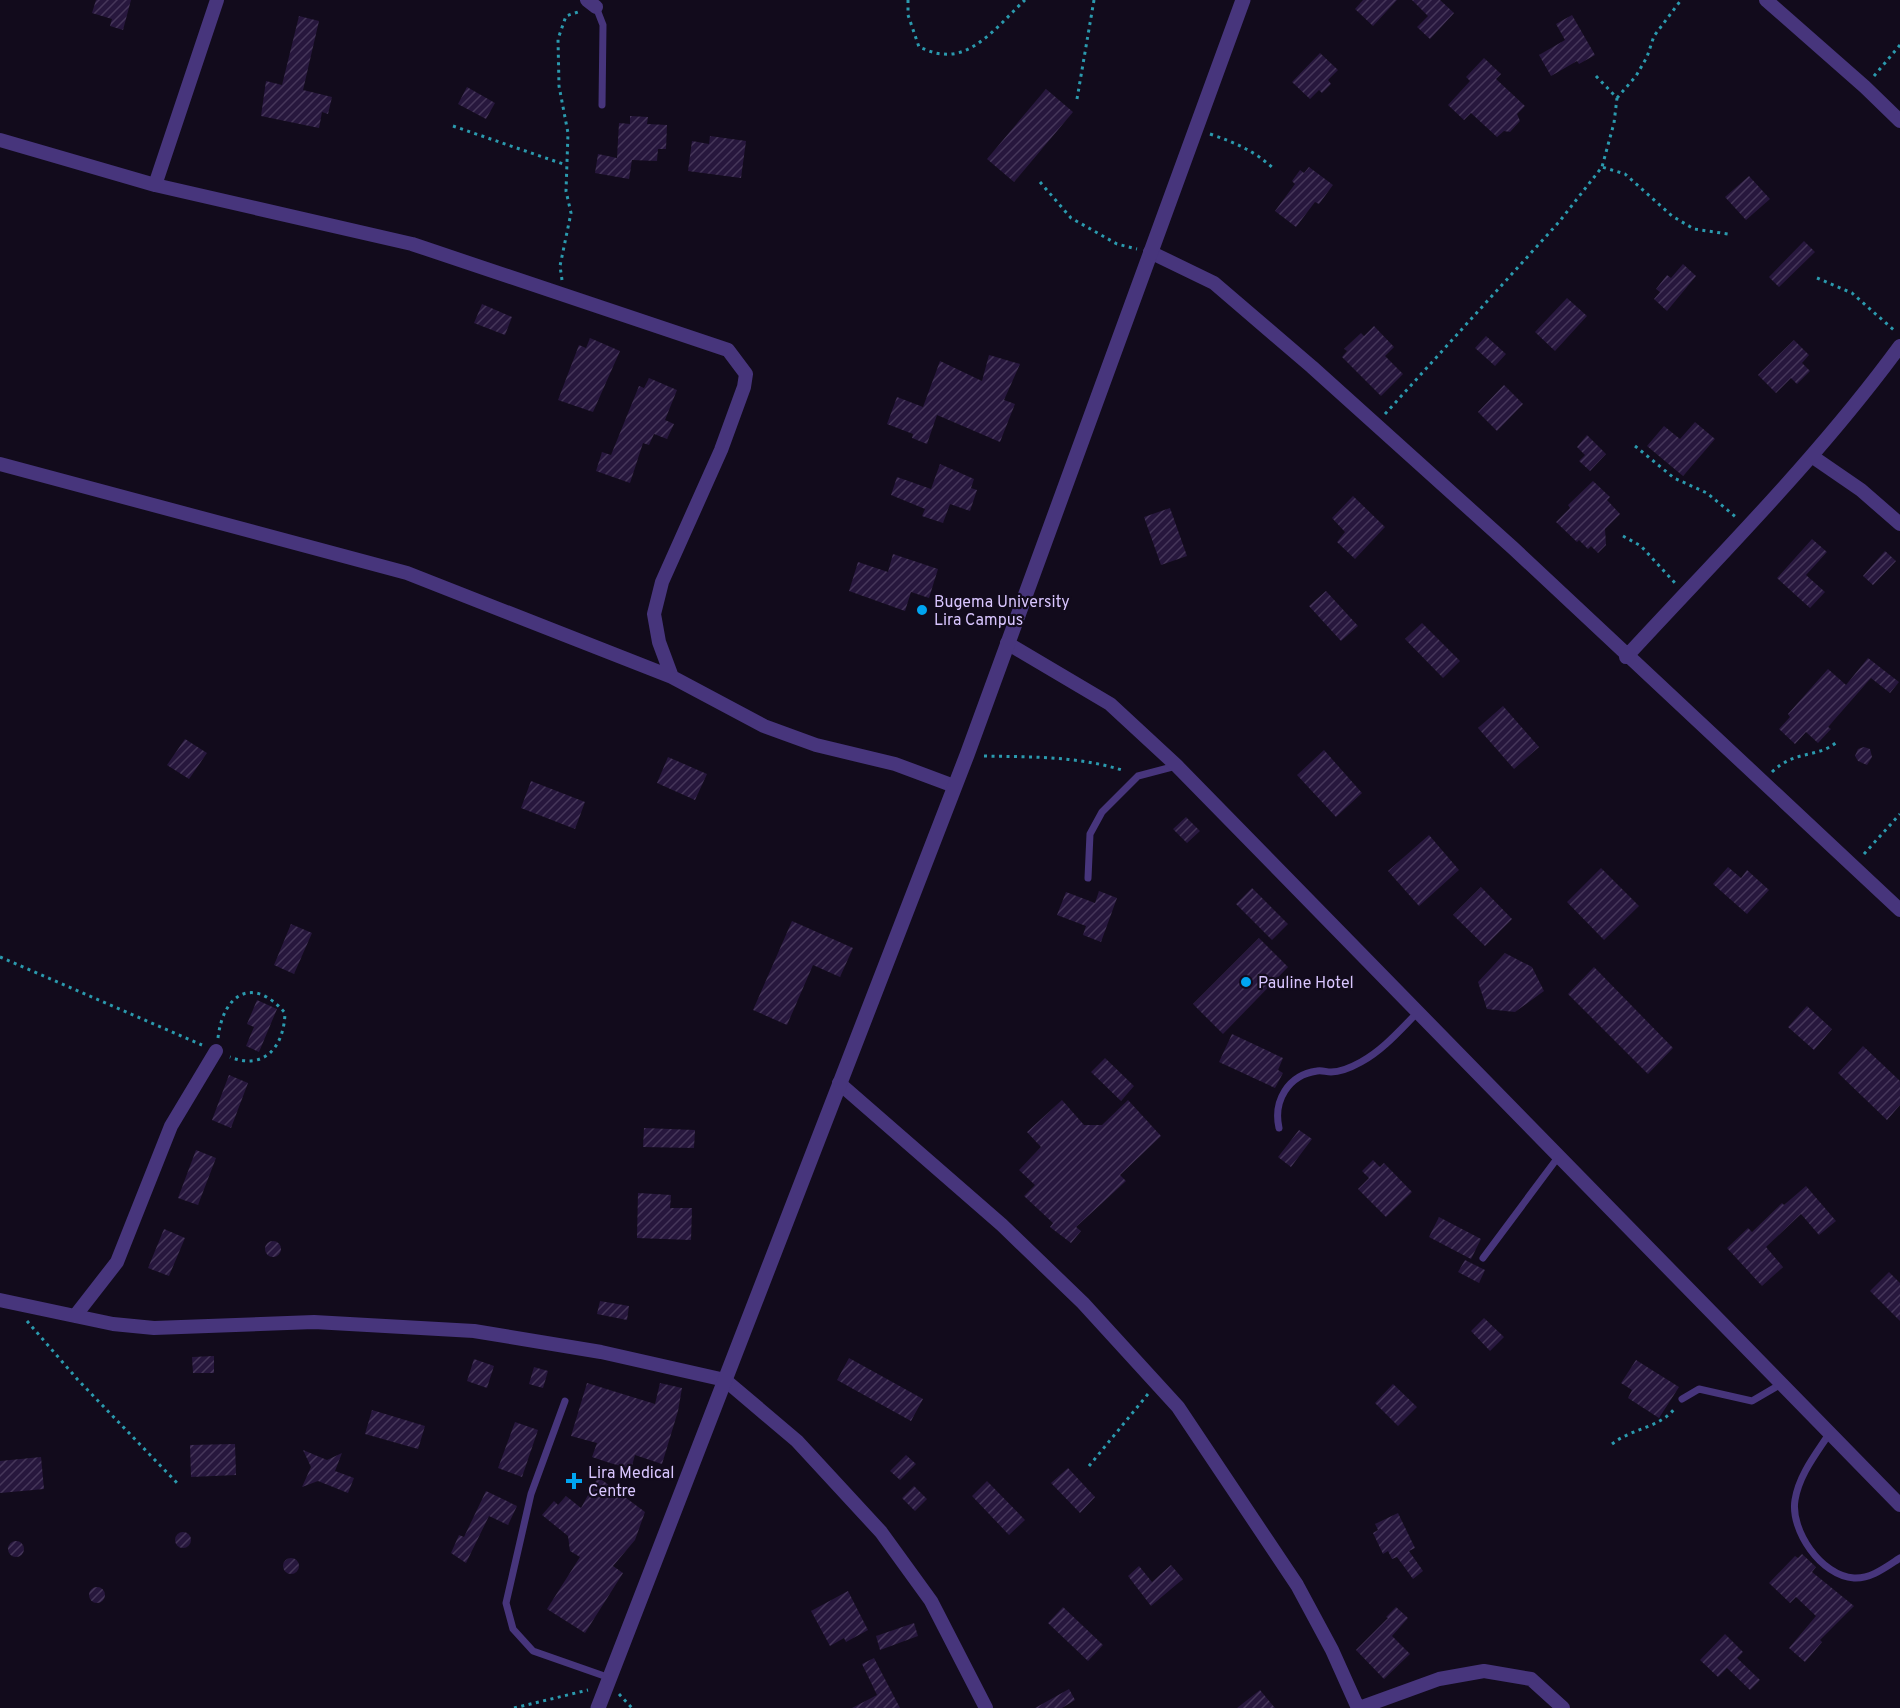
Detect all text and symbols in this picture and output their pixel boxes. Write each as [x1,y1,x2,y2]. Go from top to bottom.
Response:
place label: Bugema University Lira Campus [934,593,1070,631]
marker: Bugema University Lira Campus [915,603,929,617]
place label: Pauline Hotel [1258,974,1354,994]
marker: Pauline Hotel [1239,975,1253,989]
place label: Lira Medical Centre [588,1464,674,1502]
marker: Lira Medical Centre [565,1472,583,1490]

